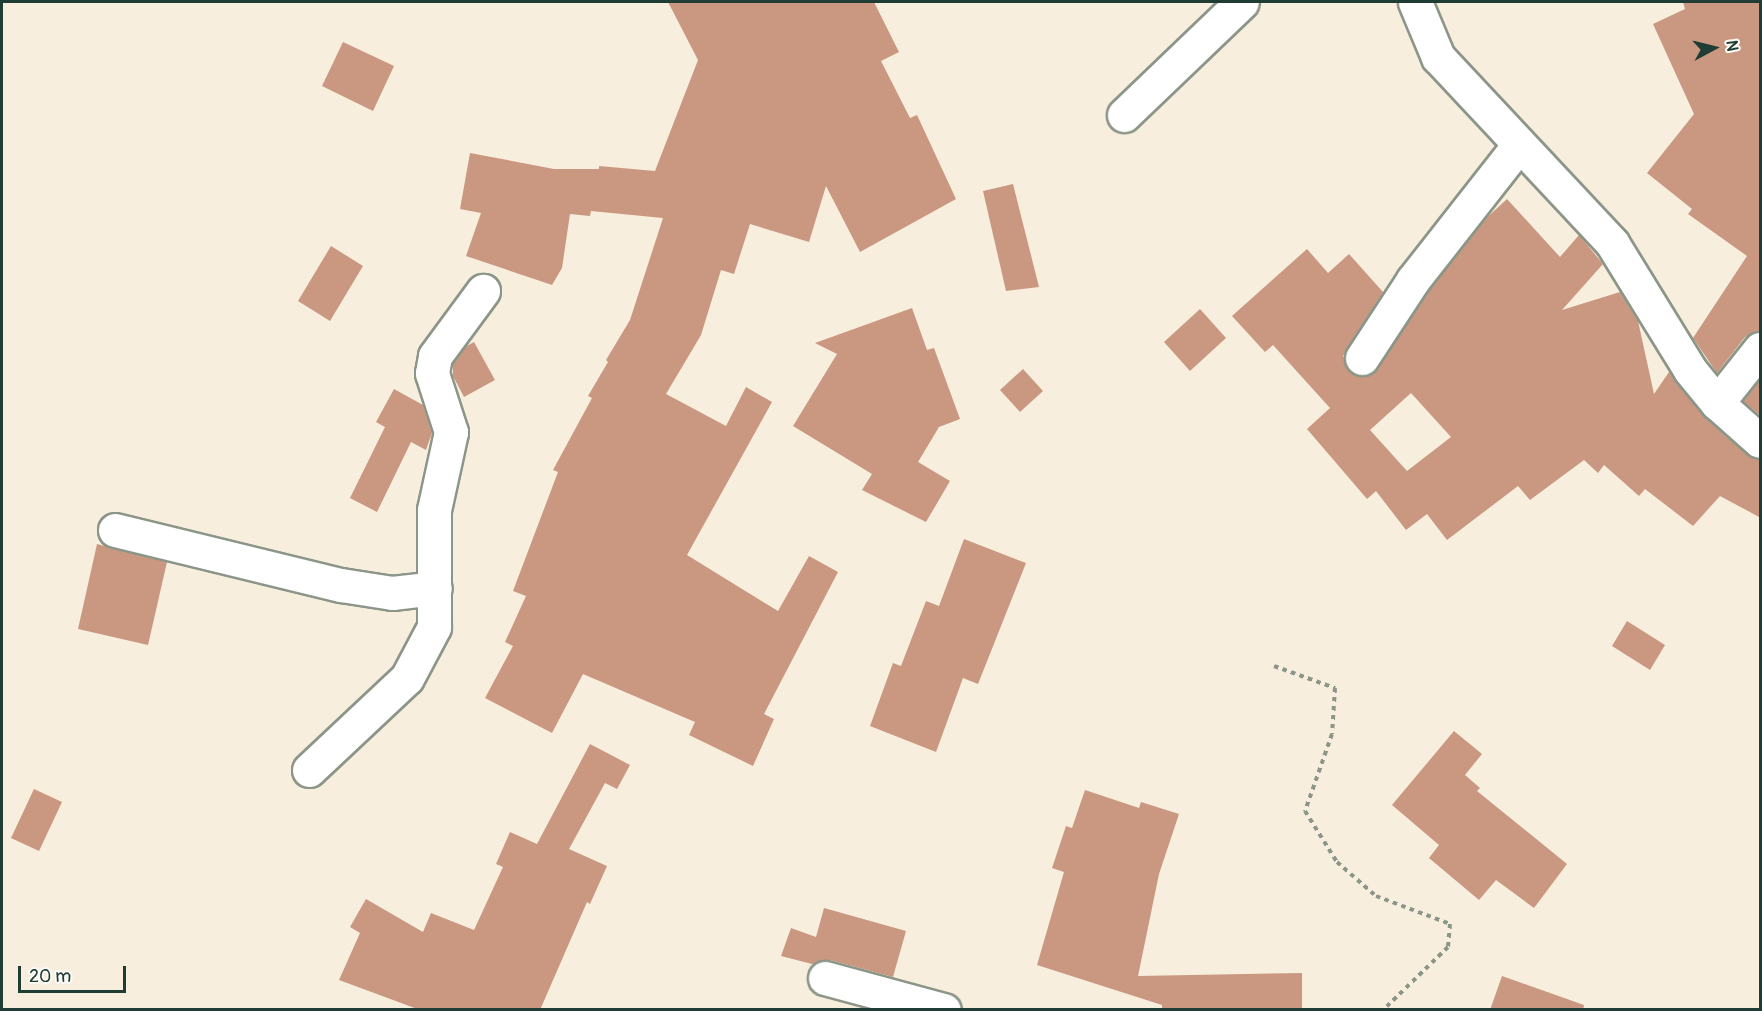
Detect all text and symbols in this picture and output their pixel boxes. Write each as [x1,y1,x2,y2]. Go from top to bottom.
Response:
north arrow [1684,18,1744,78]
text: N [1721,39,1742,52]
scale bar [21,954,129,992]
text: 20 m [29,965,71,988]

